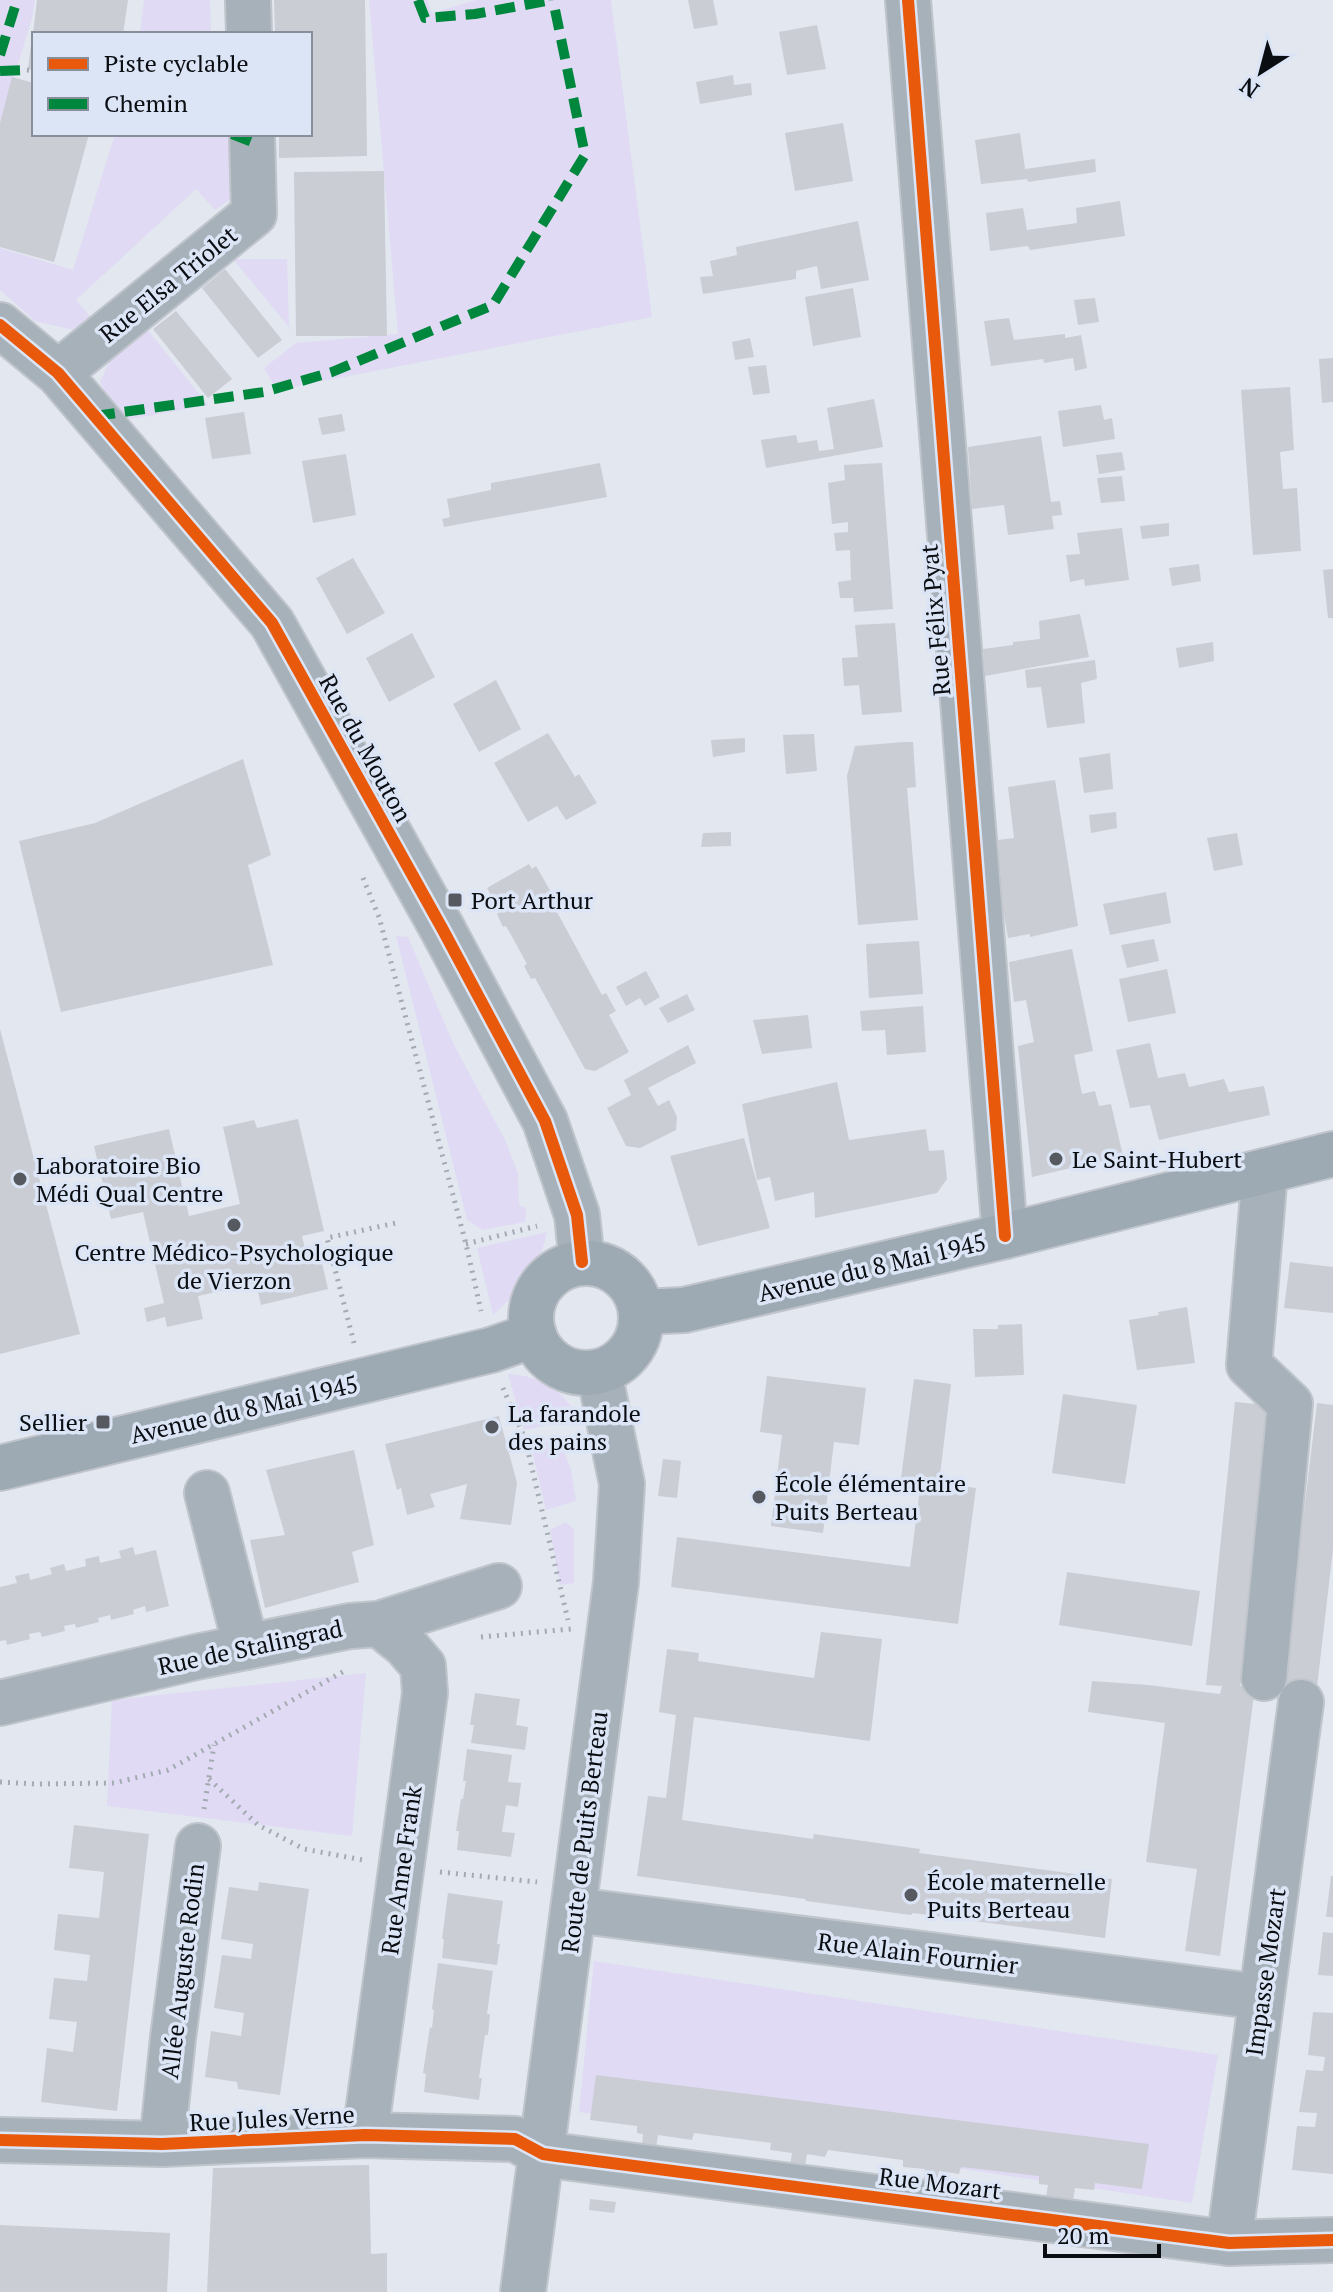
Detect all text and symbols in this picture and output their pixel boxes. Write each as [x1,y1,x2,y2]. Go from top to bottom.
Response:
legend [32,32,312,136]
north arrow [1221,32,1301,112]
text: Piste cyclable [104,47,249,79]
text: N [1233,72,1264,105]
text: Chemin [104,87,188,119]
street label: Rue Elsa Triolet [92,218,244,349]
street label: Rue Félix Pyat [912,543,958,697]
street label: Rue du Mouton [312,668,420,828]
place label: Port Arthur [471,884,594,916]
marker: Port Arthur [446,891,464,909]
place label: Le Saint-Hubert [1072,1143,1242,1175]
place label: Laboratoire Bio Médi Qual Centre [36,1149,223,1209]
marker: Le Saint-Hubert [1047,1150,1065,1168]
marker: Laboratoire Bio Médi Qual Centre [11,1170,29,1188]
marker: Centre Médico-Psychologique de Vierzon [225,1216,243,1234]
street label: Avenue du 8 Mai 1945 [755,1225,989,1309]
place label: Centre Médico-Psychologique de Vierzon [74,1236,394,1296]
street label: Avenue du 8 Mai 1945 [127,1367,361,1451]
place label: La farandole des pains [508,1397,641,1457]
place label: Sellier [19,1406,88,1438]
marker: Sellier [94,1413,112,1431]
marker: La farandole des pains [483,1418,501,1436]
place label: École élémentaire Puits Berteau [775,1467,966,1527]
marker: École élémentaire Puits Berteau [750,1488,768,1506]
street label: Rue de Stalingrad [155,1612,345,1682]
street label: Route de Puits Berteau [553,1709,615,1955]
street label: Rue Anne Frank [373,1783,429,1957]
street label: Allée Auguste Rodin [153,1861,211,2081]
place label: École maternelle Puits Berteau [927,1865,1106,1925]
marker: École maternelle Puits Berteau [902,1886,920,1904]
street label: Impasse Mozart [1237,1886,1293,2058]
street label: Rue Alain Fournier [816,1925,1021,1981]
street label: Rue Jules Verne [188,2098,356,2138]
street label: Rue Mozart [877,2160,1003,2206]
scale bar [1045,2208,1159,2258]
text: 20 m [1057,2219,1109,2251]

